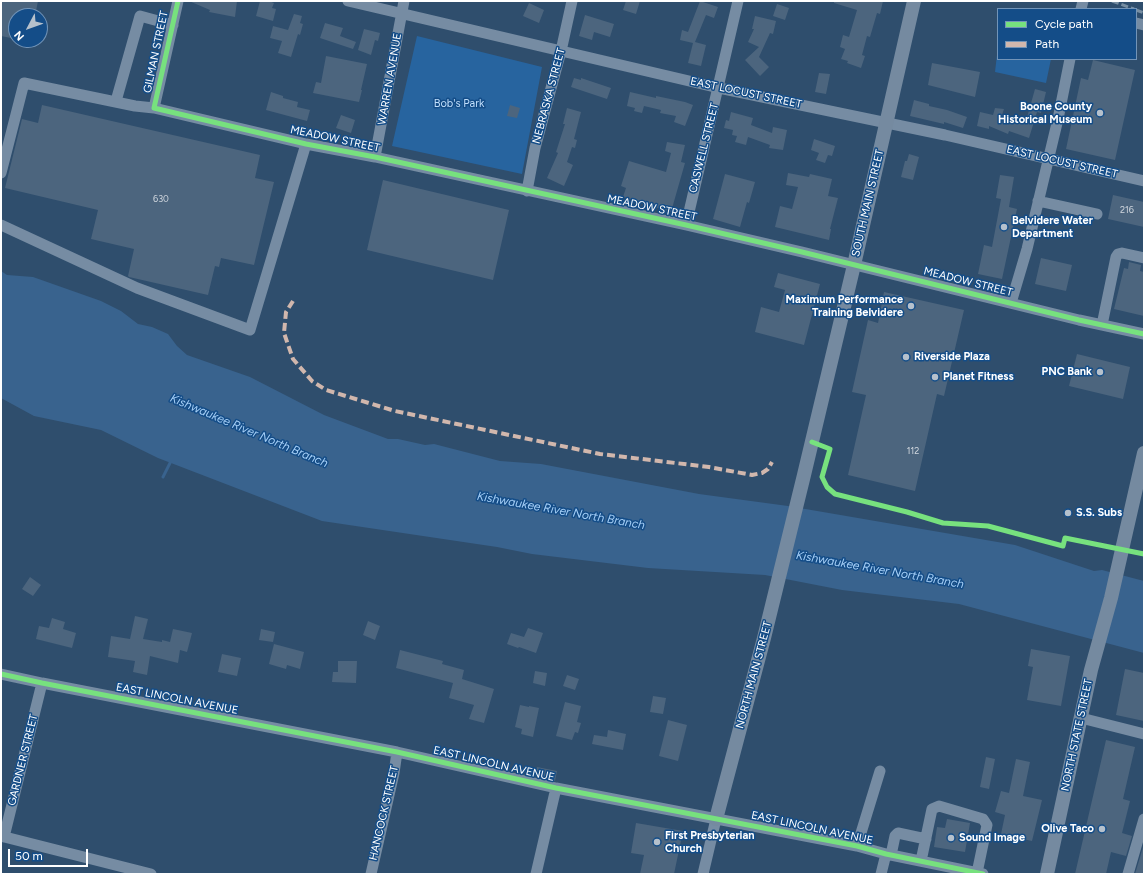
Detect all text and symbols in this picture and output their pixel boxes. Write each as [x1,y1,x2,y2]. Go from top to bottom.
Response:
north arrow [8,8,48,48]
legend [997,8,1137,60]
street label: GILMAN STREET [141,10,171,94]
text: Cycle path [1035,17,1093,31]
text: N [12,28,27,43]
street label: WARREN AVENUE [375,32,405,126]
text: Path [1035,37,1059,51]
street label: NEBRASKA STREET [530,47,568,145]
street label: EAST LOCUST STREET [689,75,803,111]
park label: Bob's Park [434,97,484,111]
place label: Boone County Historical Museum [998,100,1092,126]
street label: CASWELL STREET [686,102,722,194]
marker: Boone County Historical Museum [1095,108,1105,118]
street label: MEADOW STREET [289,123,381,155]
street label: EAST LOCUST STREET [1005,143,1119,181]
street label: SOUTH MAIN STREET [849,148,887,258]
street label: MEADOW STREET [606,192,698,224]
house number: 630 [153,194,169,204]
house number: 216 [1120,205,1134,215]
place label: Belvidere Water Department [1012,214,1093,240]
marker: Belvidere Water Department [999,222,1009,232]
street label: MEADOW STREET [922,265,1014,299]
place label: Maximum Performance Training Belvidere [786,293,903,319]
marker: Maximum Performance Training Belvidere [906,301,916,311]
place label: Riverside Plaza [914,350,990,364]
marker: Riverside Plaza [901,352,911,362]
place label: PNC Bank [1042,365,1092,379]
marker: PNC Bank [1095,367,1105,377]
place label: Planet Fitness [943,370,1014,384]
marker: Planet Fitness [930,372,940,382]
water label: Kishwaukee River North Branch [168,391,330,471]
house number: 112 [907,446,919,456]
water label: Kishwaukee River North Branch [476,489,646,533]
place label: S.S. Subs [1076,506,1122,520]
marker: S.S. Subs [1063,508,1073,518]
water label: Kishwaukee River North Branch [795,548,965,592]
street label: NORTH MAIN STREET [733,620,775,730]
street label: NORTH STATE STREET [1059,678,1095,792]
street label: EAST LINCOLN AVENUE [115,681,239,717]
street label: GARDNER STREET [5,713,41,807]
street label: EAST LINCOLN AVENUE [432,744,556,784]
street label: HANCOCK STREET [367,764,401,862]
street label: EAST LINCOLN AVENUE [750,809,874,847]
place label: Olive Taco [1041,822,1094,836]
marker: Olive Taco [1097,824,1107,834]
place label: First Presbyterian Church [665,829,755,855]
place label: Sound Image [959,831,1025,845]
marker: Sound Image [946,833,956,843]
marker: First Presbyterian Church [652,837,662,847]
scale bar [10,841,90,867]
text: 50 m [15,849,43,863]

